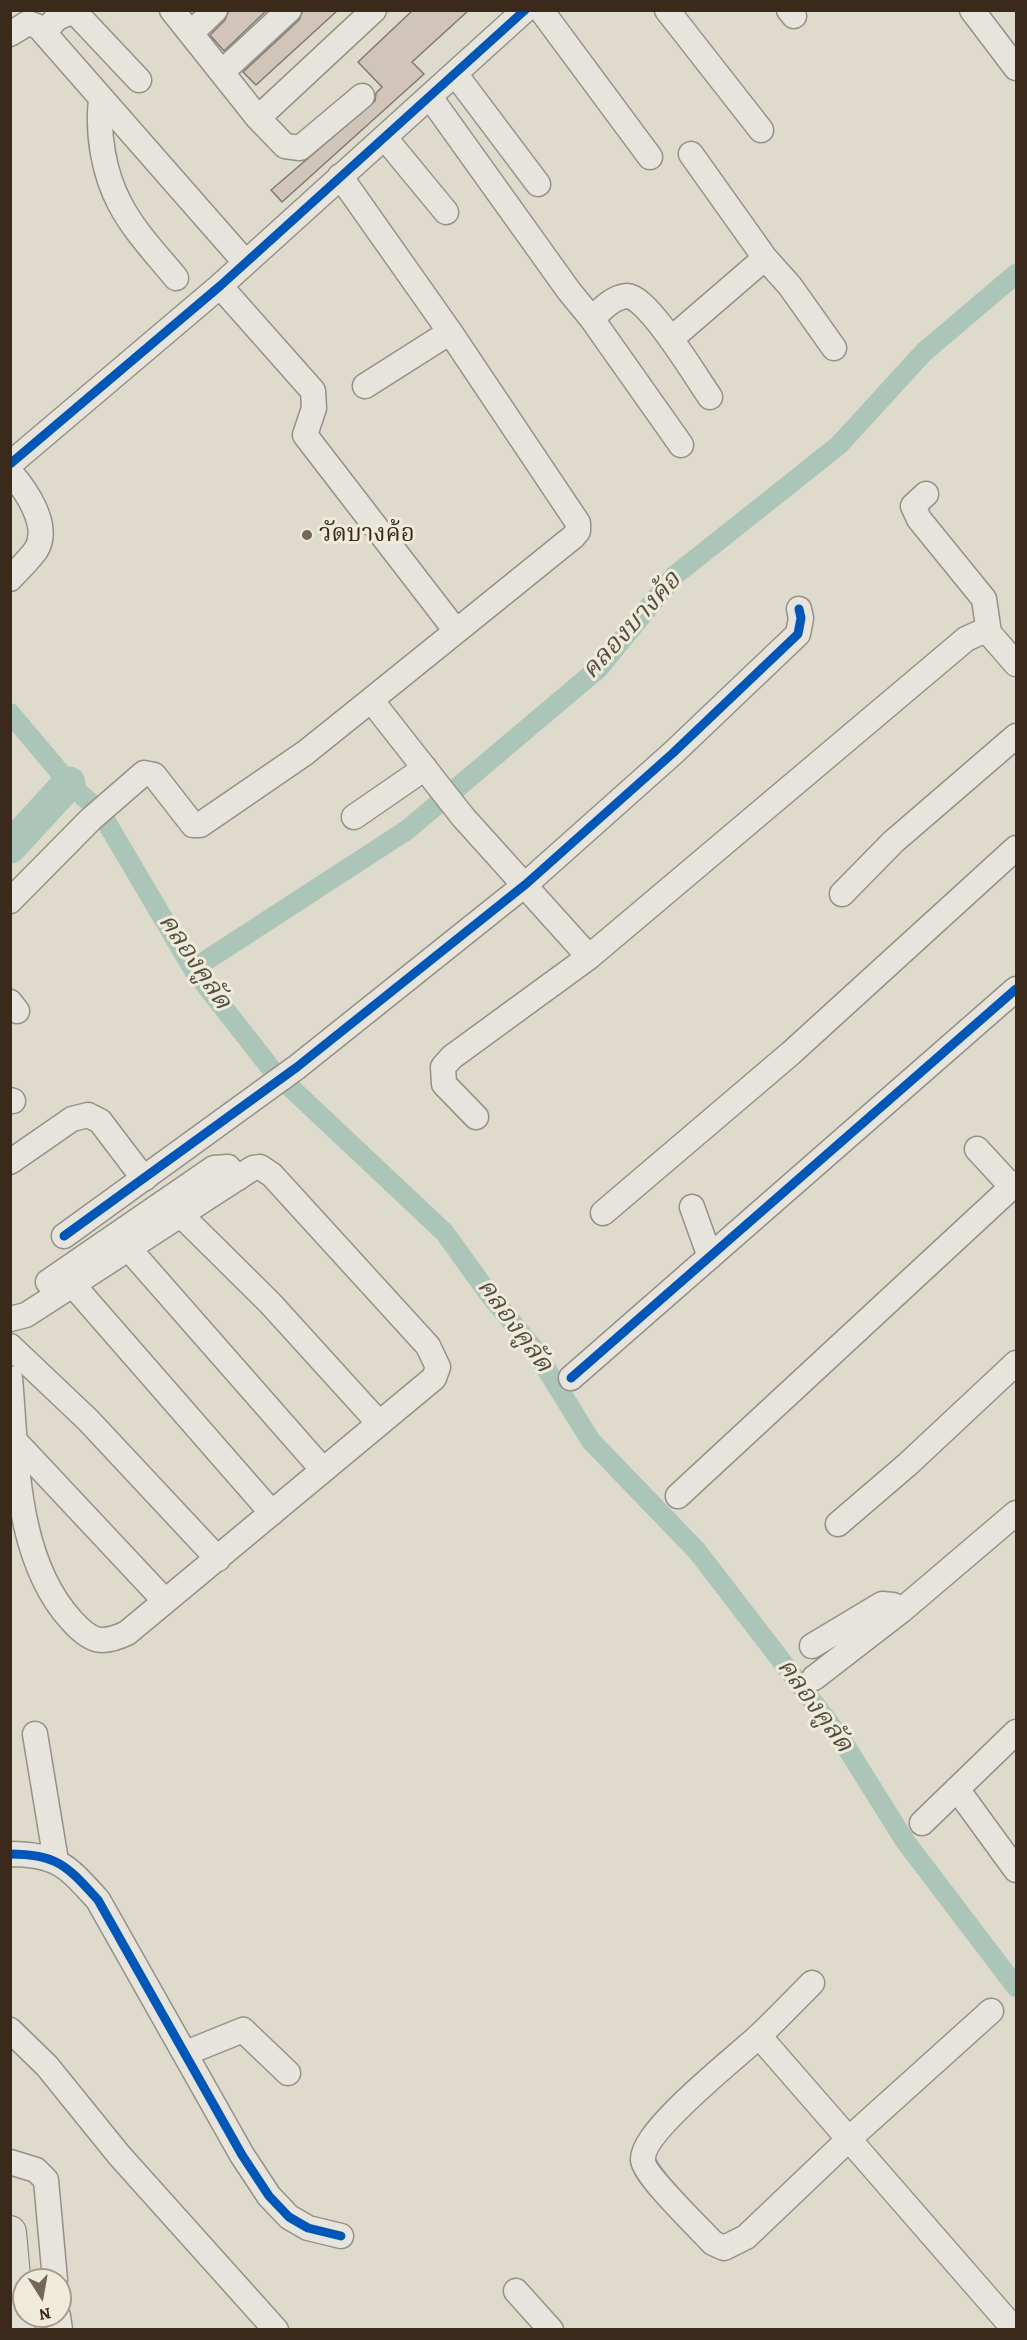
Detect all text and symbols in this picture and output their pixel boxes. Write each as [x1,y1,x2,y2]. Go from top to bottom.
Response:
place label: วัดบางค้อ [319,521,415,549]
marker: วัดบางค้อ [300,528,314,542]
water label: คลองบางค้อ [576,566,688,686]
water label: คลองคูลัด [151,908,237,1016]
water label: คลองคูลัด [469,1273,559,1379]
water label: คลองคูลัด [769,1653,859,1759]
north arrow [12,2268,72,2328]
text: N [37,2302,53,2326]

